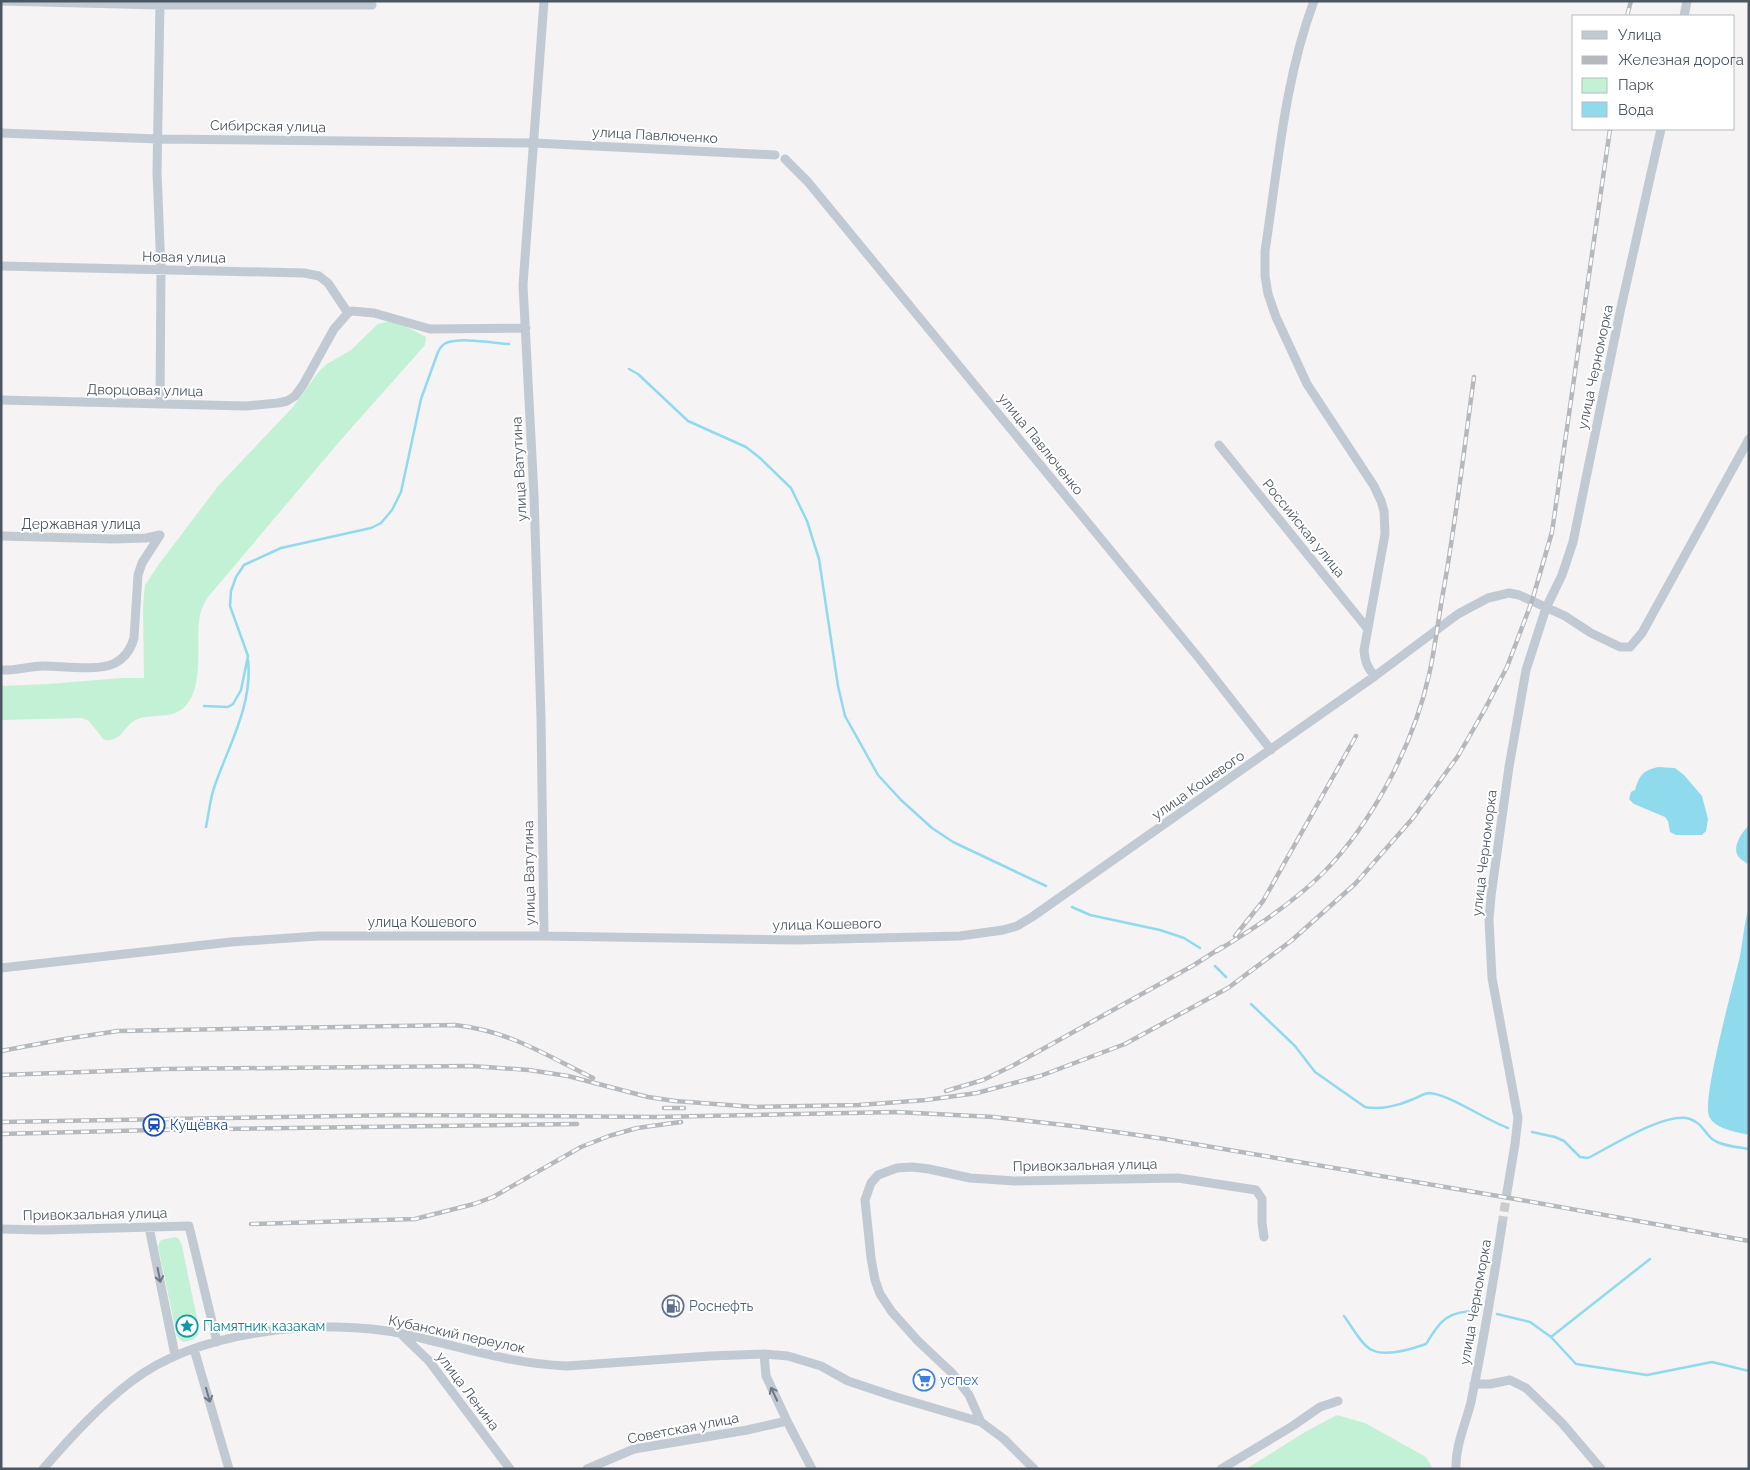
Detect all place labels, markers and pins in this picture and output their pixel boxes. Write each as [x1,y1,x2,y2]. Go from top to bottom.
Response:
station icon: Кущёвка [142,1113,166,1137]
place label: Кущёвка [170,1117,228,1133]
fuel station icon: Роснефть [661,1294,685,1318]
place label: Роснефть [689,1298,754,1314]
place icon: Памятник казакам [175,1314,199,1338]
place label: Памятник казакам [203,1318,325,1334]
supermarket icon: успех [912,1368,936,1392]
place label: успех [940,1372,978,1388]

